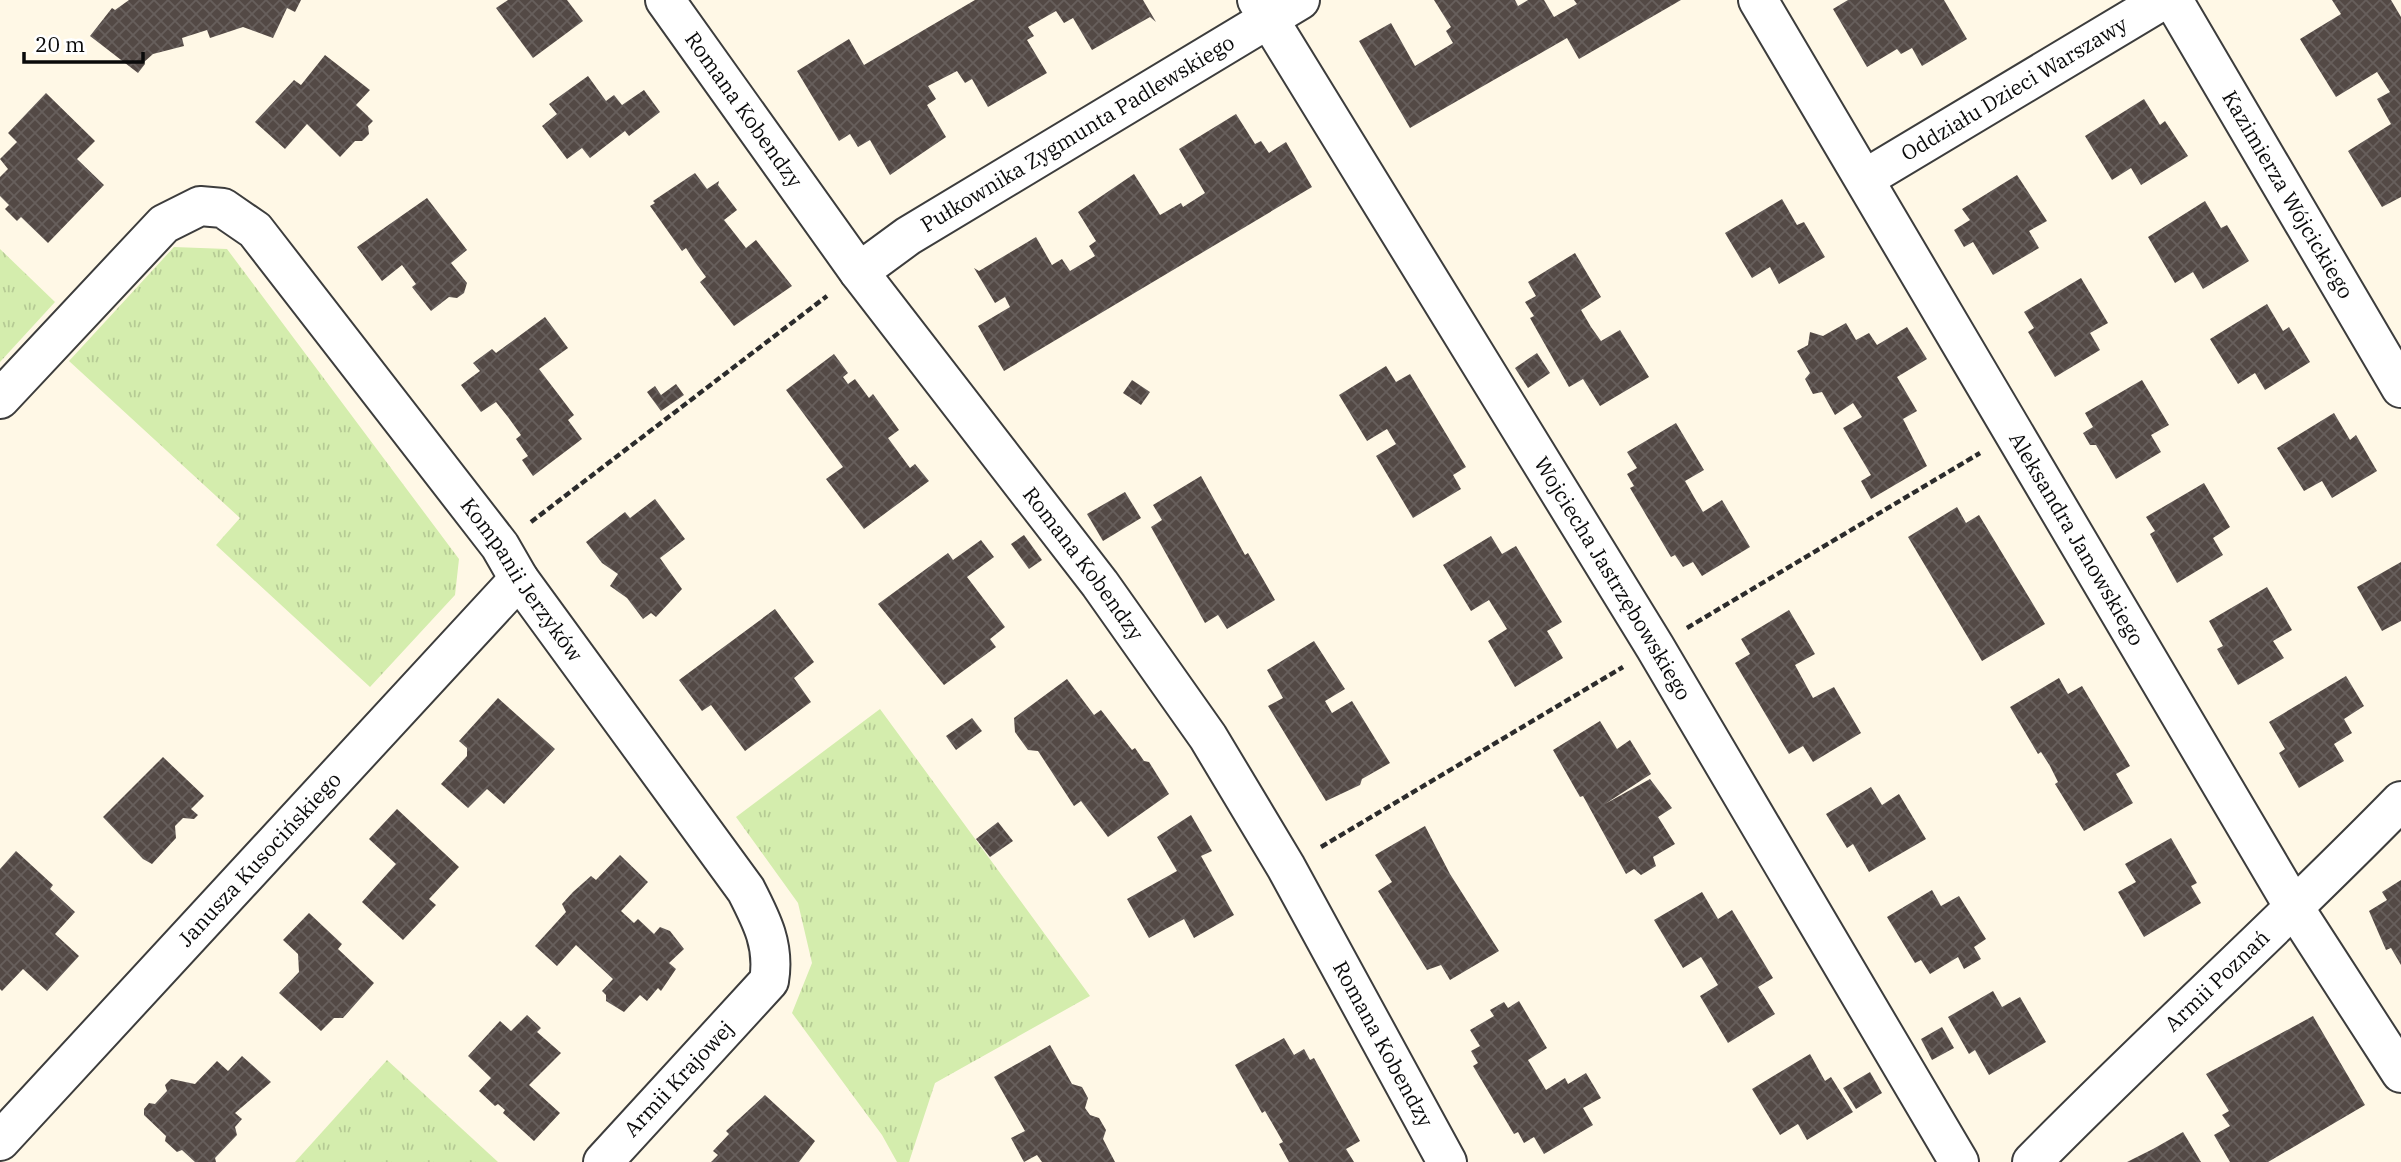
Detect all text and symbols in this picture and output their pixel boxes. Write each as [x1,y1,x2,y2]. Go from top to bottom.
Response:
street label: Oddziału Dzieci Warszawy [1896,9,2133,167]
scale bar [24,21,144,65]
street label: Romana Kobendzy [679,26,810,194]
street label: Pułkownika Zygmunta Padlewskiego [915,28,1239,238]
text: 20 m [35,30,85,58]
street label: Kazimierza Wójcickiego [2216,85,2360,304]
street label: Aleksandra Janowskiego [2003,426,2151,650]
street label: Wojciecha Jastrzębowskiego [1528,451,1698,705]
street label: Romana Kobendzy [1017,481,1151,646]
street label: Kompanii Jerzyków [455,492,590,667]
street label: Janusza Kusocińskiego [171,766,347,952]
street label: Armii Poznań [2158,923,2275,1037]
street label: Romana Kobendzy [1327,956,1441,1132]
street label: Armii Krajowej [617,1014,739,1142]

